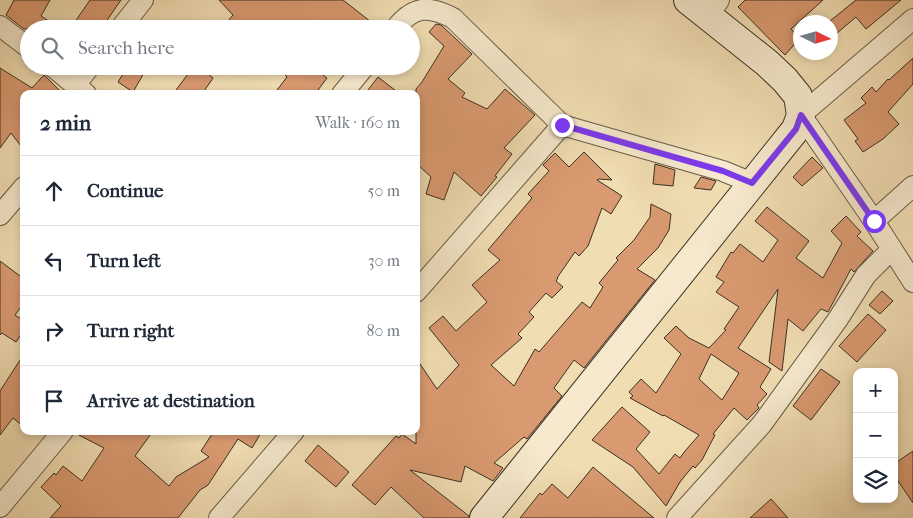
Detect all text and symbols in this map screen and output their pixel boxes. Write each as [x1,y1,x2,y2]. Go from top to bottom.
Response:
north arrow [793,15,838,60]
search box [20,20,420,75]
icon: search [38,34,66,62]
text: Search here [78,37,174,59]
text: 2 min [40,111,91,135]
text: Walk · 160 m [315,113,400,132]
route end [551,114,574,137]
icon: ahead [40,177,68,205]
text: Continue [87,180,163,202]
text: 50 m [368,181,400,200]
route start [863,210,886,233]
icon: left [40,247,68,275]
text: Turn left [87,250,161,272]
text: 30 m [368,251,400,270]
icon: right [40,317,68,345]
text: Turn right [87,320,174,342]
text: 80 m [366,321,400,340]
map controls [853,368,898,503]
button: + [853,368,898,413]
icon: arrive [40,387,68,415]
text: Arrive at destination [87,390,255,412]
button: − [853,413,898,458]
button: layers [853,458,898,503]

